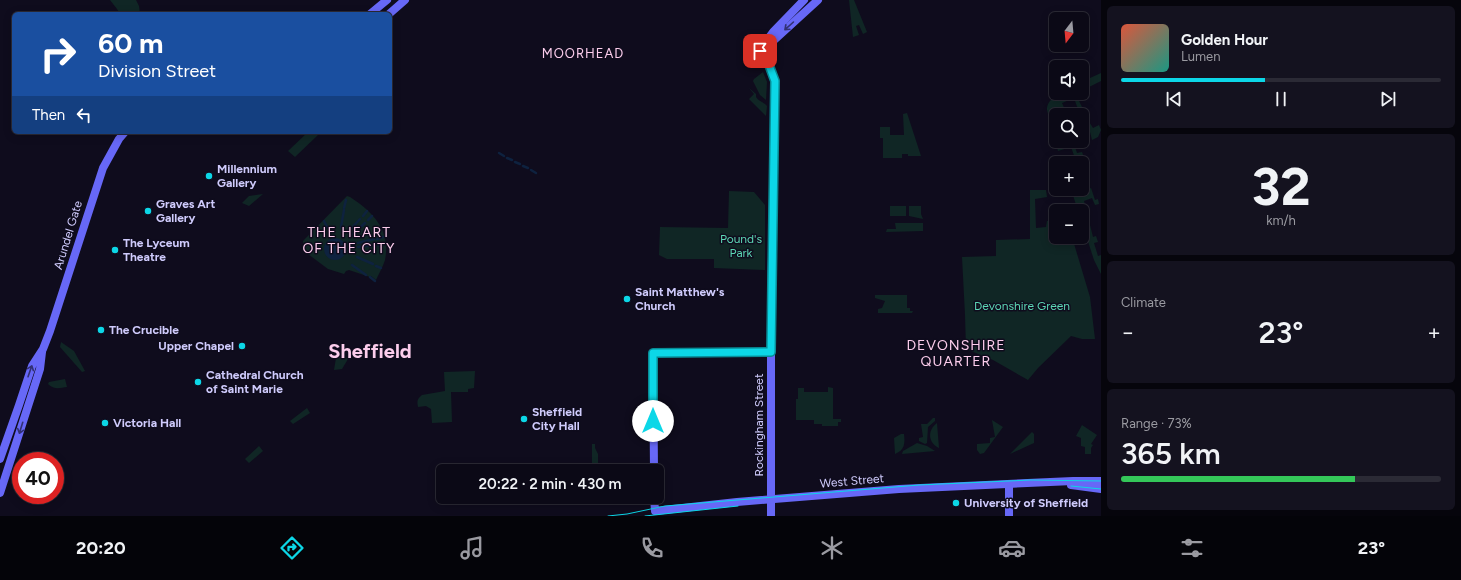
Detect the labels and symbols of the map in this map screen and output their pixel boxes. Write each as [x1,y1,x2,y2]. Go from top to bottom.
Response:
north arrow [1049,12,1089,52]
one-way arrow [784,22,795,31]
pin [743,34,777,68]
district label: MOORHEAD [542,46,624,61]
place label: Millennium Gallery [217,162,277,190]
marker: Millennium Gallery [204,171,214,181]
place label: Graves Art Gallery [156,197,215,225]
street label: Arundel Gate [51,199,85,271]
marker: Graves Art Gallery [143,206,153,216]
district label: THE HEART OF THE CITY [303,224,395,257]
park label: Pound's Park [720,232,763,260]
place label: The Lyceum Theatre [123,236,190,264]
marker: The Lyceum Theatre [110,245,120,255]
place label: Saint Matthew's Church [635,285,725,313]
marker: Saint Matthew's Church [622,294,632,304]
park label: Devonshire Green [974,299,1070,313]
place label: The Crucible [109,323,179,337]
marker: The Crucible [96,325,106,335]
district label: DEVONSHIRE QUARTER [906,337,1006,370]
place label: Upper Chapel [158,339,234,353]
district label: Sheffield [328,339,412,363]
marker: Upper Chapel [237,341,247,351]
one-way arrow [27,365,34,378]
place label: Cathedral Church of Saint Marie [206,368,304,396]
street label: Rockingham Street [752,373,766,476]
marker: Cathedral Church of Saint Marie [193,377,203,387]
position arrow [632,400,674,442]
place label: Sheffield City Hall [532,405,582,433]
marker: Sheffield City Hall [519,414,529,424]
place label: Victoria Hall [113,416,181,430]
marker: Victoria Hall [100,418,110,428]
one-way arrow [17,422,24,435]
speed limit sign: 40 [12,452,64,504]
street label: West Street [819,471,885,491]
place label: University of Sheffield [964,496,1088,510]
marker: University of Sheffield [951,498,961,508]

